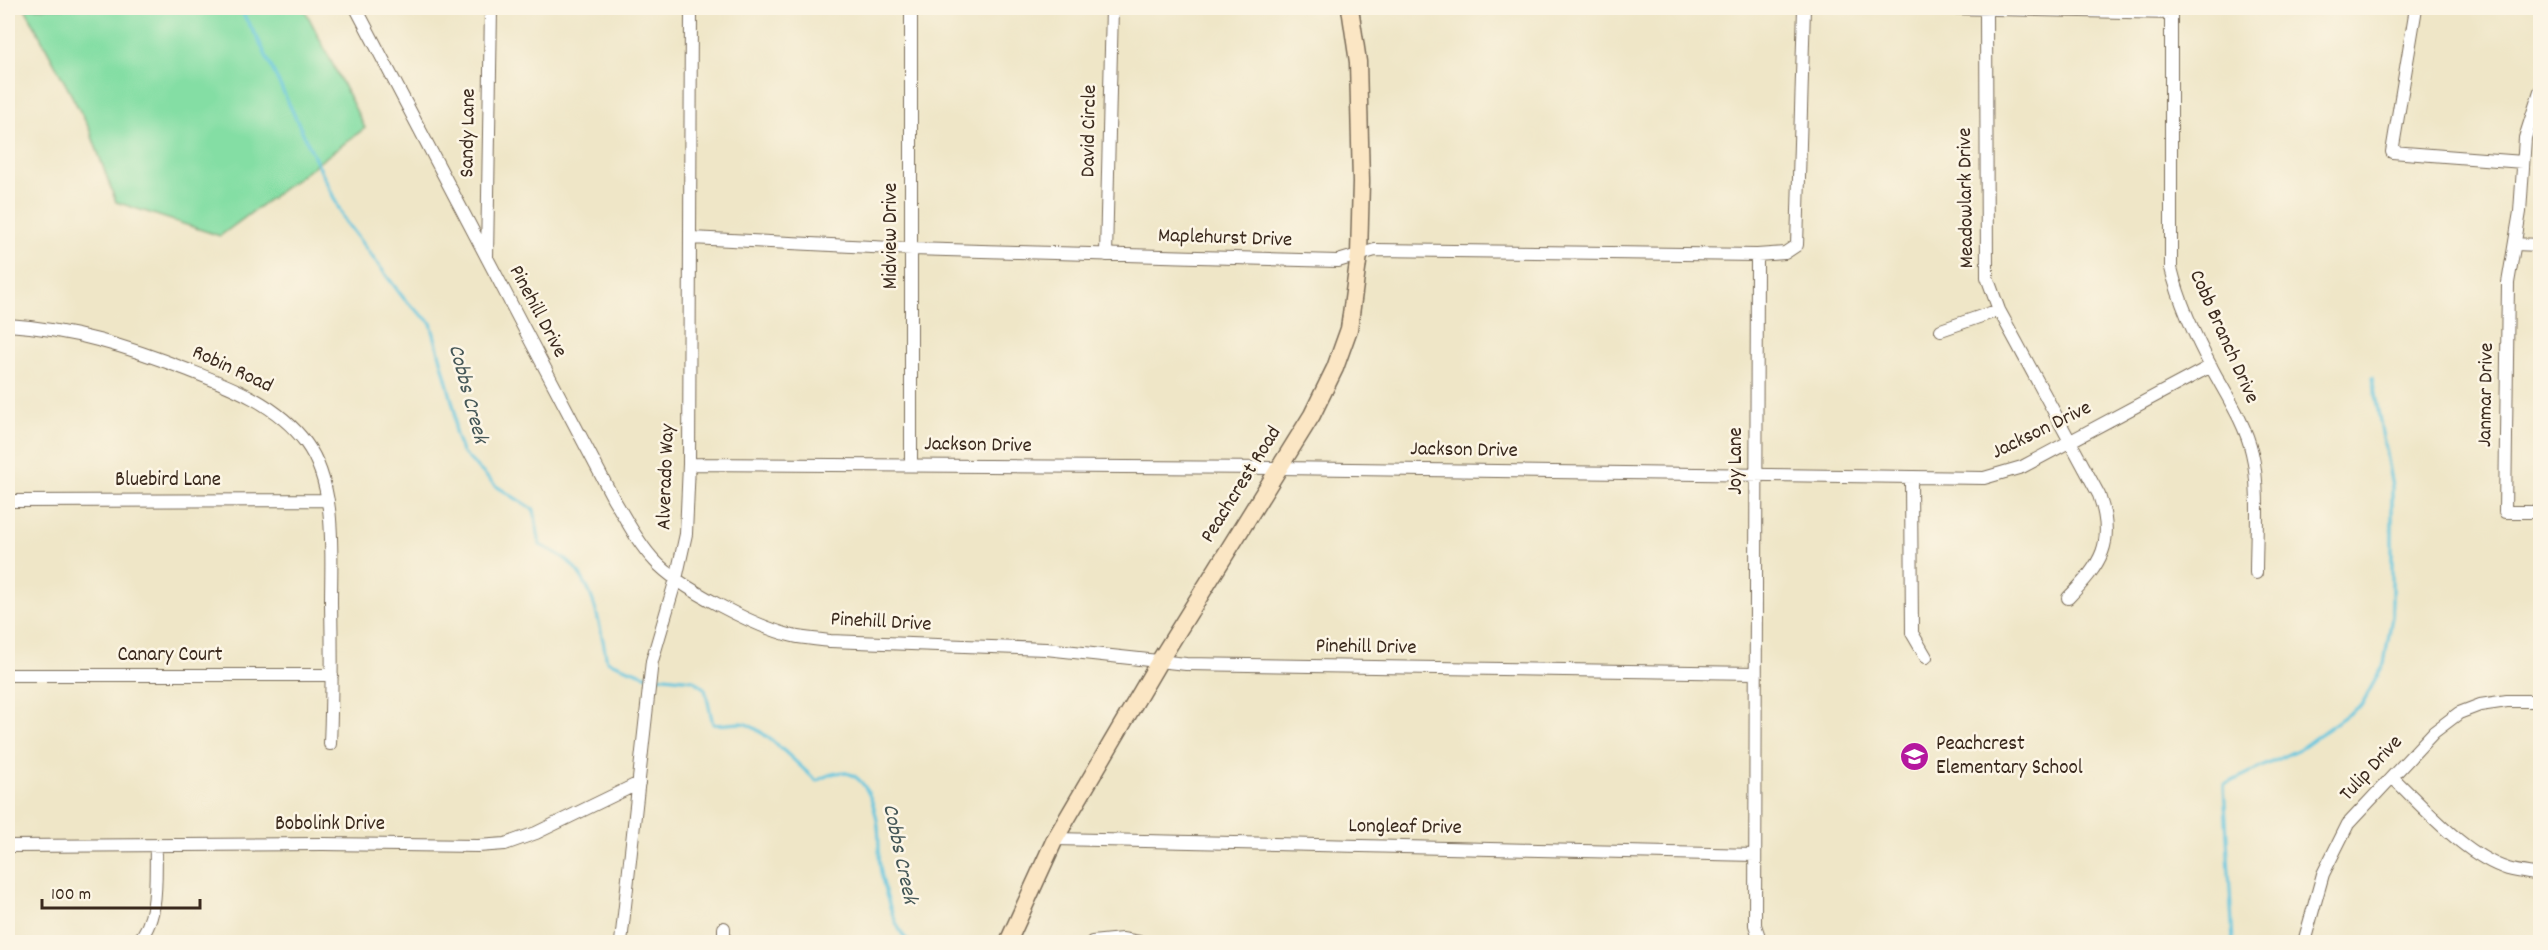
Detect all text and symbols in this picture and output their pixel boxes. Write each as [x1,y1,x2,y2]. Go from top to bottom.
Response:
street label: David Circle [1074,84,1106,178]
street label: Sandy Lane [453,88,485,178]
street label: Meadowlark Drive [1951,127,1983,269]
street label: Midview Drive [877,183,907,289]
street label: Maplehurst Drive [1157,222,1293,256]
street label: Pinehill Drive [500,260,574,364]
street label: Cobb Branch Drive [2180,265,2266,409]
street label: Robin Road [187,338,277,402]
water label: Cobbs Creek [439,341,496,449]
street label: Janmar Drive [2471,342,2503,448]
street label: Jackson Drive [1987,394,2097,468]
street label: Peachcrest Road [1194,421,1290,549]
street label: Alverado Way [650,423,684,531]
street label: Joy Lane [1722,427,1752,495]
street label: Jackson Drive [924,430,1032,462]
street label: Jackson Drive [1410,435,1518,467]
street label: Bluebird Lane [115,466,221,496]
street label: Pinehill Drive [830,605,932,641]
street label: Pinehill Drive [1315,632,1417,664]
street label: Canary Court [117,641,223,671]
street label: Tulip Drive [2333,729,2411,809]
place label: Peachcrest Elementary School [1936,730,2083,784]
school or university icon: Peachcrest Elementary School [1899,741,1931,773]
water label: Cobbs Creek [873,801,925,909]
street label: Bobolink Drive [275,810,385,840]
street label: Longleaf Drive [1348,812,1462,844]
scale bar [42,872,200,910]
text: 100 m [51,883,91,908]

